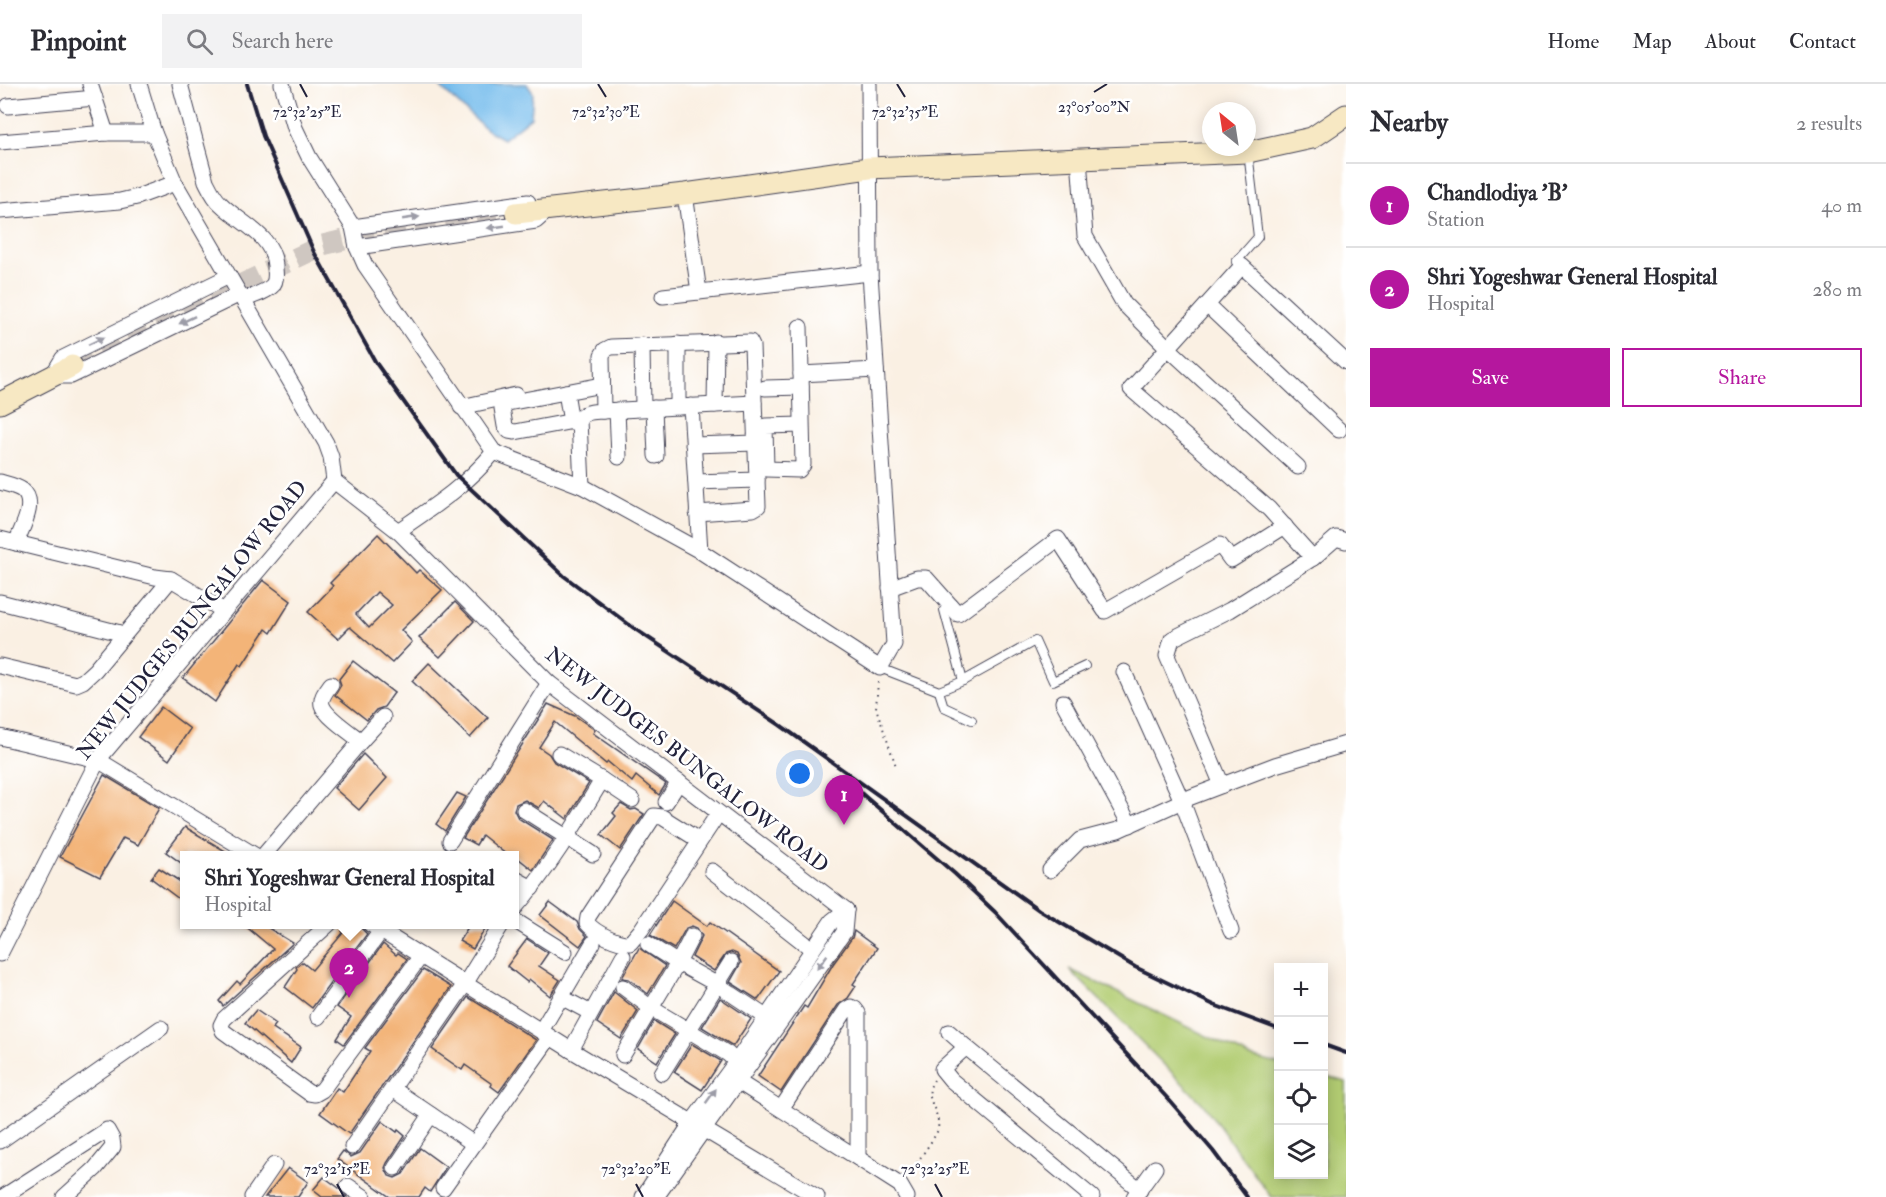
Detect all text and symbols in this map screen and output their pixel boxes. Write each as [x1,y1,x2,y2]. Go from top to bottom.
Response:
search box [162,14,582,68]
text: Pinpoint [30,24,126,59]
icon: search [183,25,216,58]
text: Search here [231,27,333,55]
text: Home [1547,28,1599,55]
text: Map [1632,28,1672,55]
text: About [1705,28,1756,55]
text: Contact [1789,28,1856,55]
text: 23°05'00"N [1058,98,1131,117]
north arrow [1202,102,1256,156]
text: 72°32'25"E [273,103,341,122]
text: 72°32'30"E [572,103,640,122]
text: 72°32'35"E [872,103,939,122]
text: Nearby [1370,107,1448,139]
text: 2 results [1796,111,1862,136]
text: Chandlodiya 'B' [1427,179,1567,207]
text: 1 [1386,193,1393,218]
text: 40 m [1821,193,1862,218]
text: Station [1427,207,1484,232]
one-way arrow [402,214,421,223]
one-way arrow [487,222,506,231]
text: Shri Yogeshwar General Hospital [1427,263,1717,291]
text: 2 [1384,277,1395,302]
text: 280 m [1812,277,1862,302]
text: Hospital [1427,291,1495,316]
one-way arrow [179,315,196,324]
one-way arrow [88,337,105,346]
button: Save [1370,348,1610,407]
button: Share [1622,348,1862,407]
street label: NEW JUDGES BUNGALOW ROAD [71,475,313,765]
street label: NEW JUDGES BUNGALOW ROAD [540,641,834,879]
your location [785,759,814,788]
pin: 1 [824,776,864,825]
popup [180,851,519,929]
text: Shri Yogeshwar General Hospital [204,864,495,892]
text: Hospital [204,892,272,917]
pin: 2 [330,948,368,998]
one-way arrow [817,954,828,970]
map controls [1274,963,1328,1179]
button: + [1274,963,1328,1017]
button: − [1274,1017,1328,1071]
button: locate [1274,1071,1328,1125]
one-way arrow [704,1089,716,1104]
button: layers [1274,1125,1328,1179]
text: 72°32'15"E [304,1160,370,1179]
text: 72°32'20"E [601,1160,671,1179]
text: 72°32'25"E [901,1160,969,1179]

